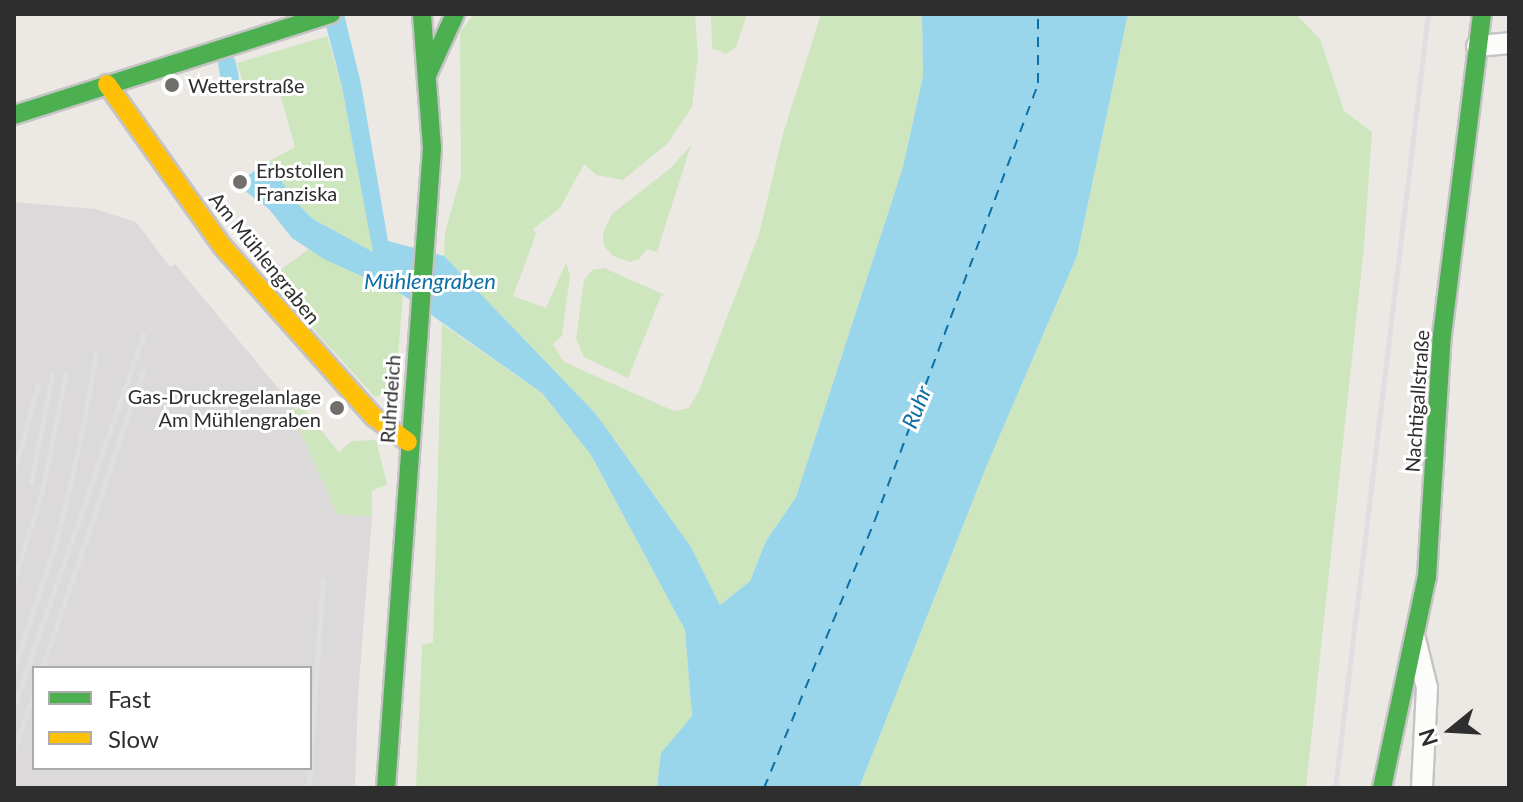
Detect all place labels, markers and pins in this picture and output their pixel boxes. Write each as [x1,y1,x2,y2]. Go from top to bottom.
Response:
place label: Wetterstraße [188,73,305,97]
marker: Wetterstraße [163,76,181,94]
place label: Erbstollen Franziska [256,158,344,205]
marker: Erbstollen Franziska [231,173,249,191]
place label: Gas-Druckregelanlage Am Mühlengraben [128,384,321,431]
marker: Gas-Druckregelanlage Am Mühlengraben [328,399,346,417]

